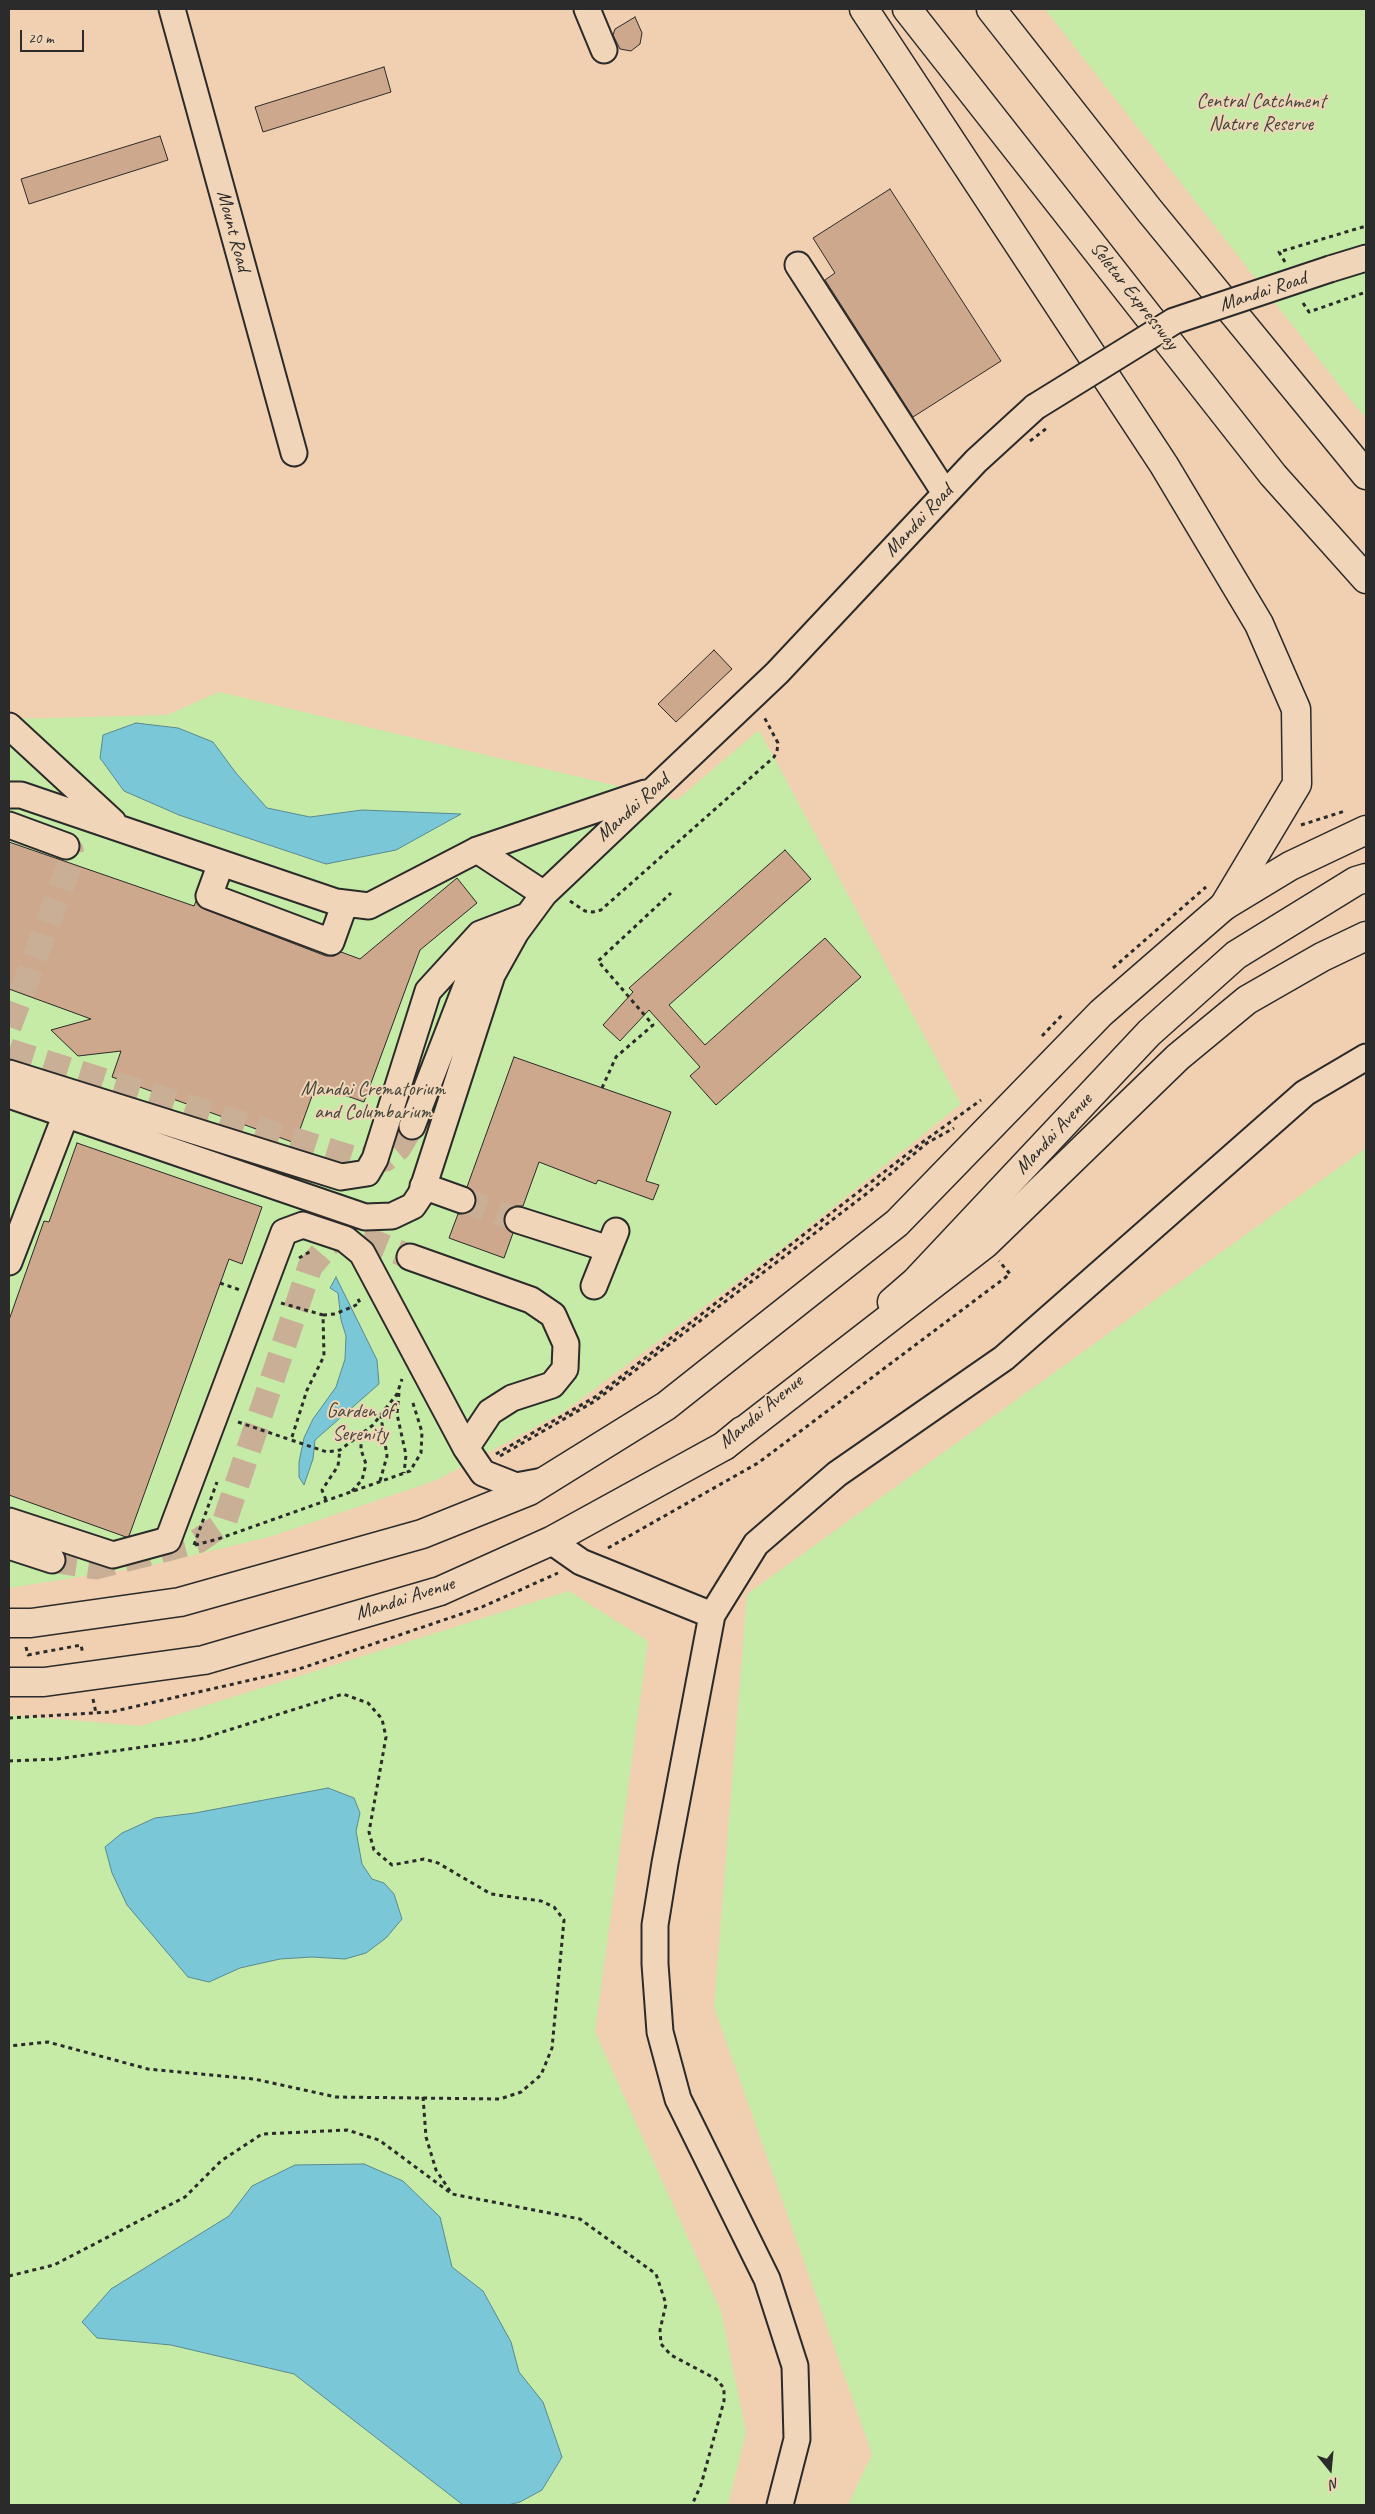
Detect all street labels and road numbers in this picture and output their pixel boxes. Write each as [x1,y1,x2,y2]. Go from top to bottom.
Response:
street label: Mount Road [211,188,255,274]
street label: Seletar Expressway [1084,237,1184,355]
street label: Mandai Road [1216,267,1310,317]
street label: Mandai Road [880,480,958,562]
street label: Mandai Road [591,769,675,847]
street label: Mandai Avenue [1010,1088,1098,1180]
street label: Mandai Avenue [714,1370,808,1454]
street label: Mandai Avenue [353,1572,457,1626]

